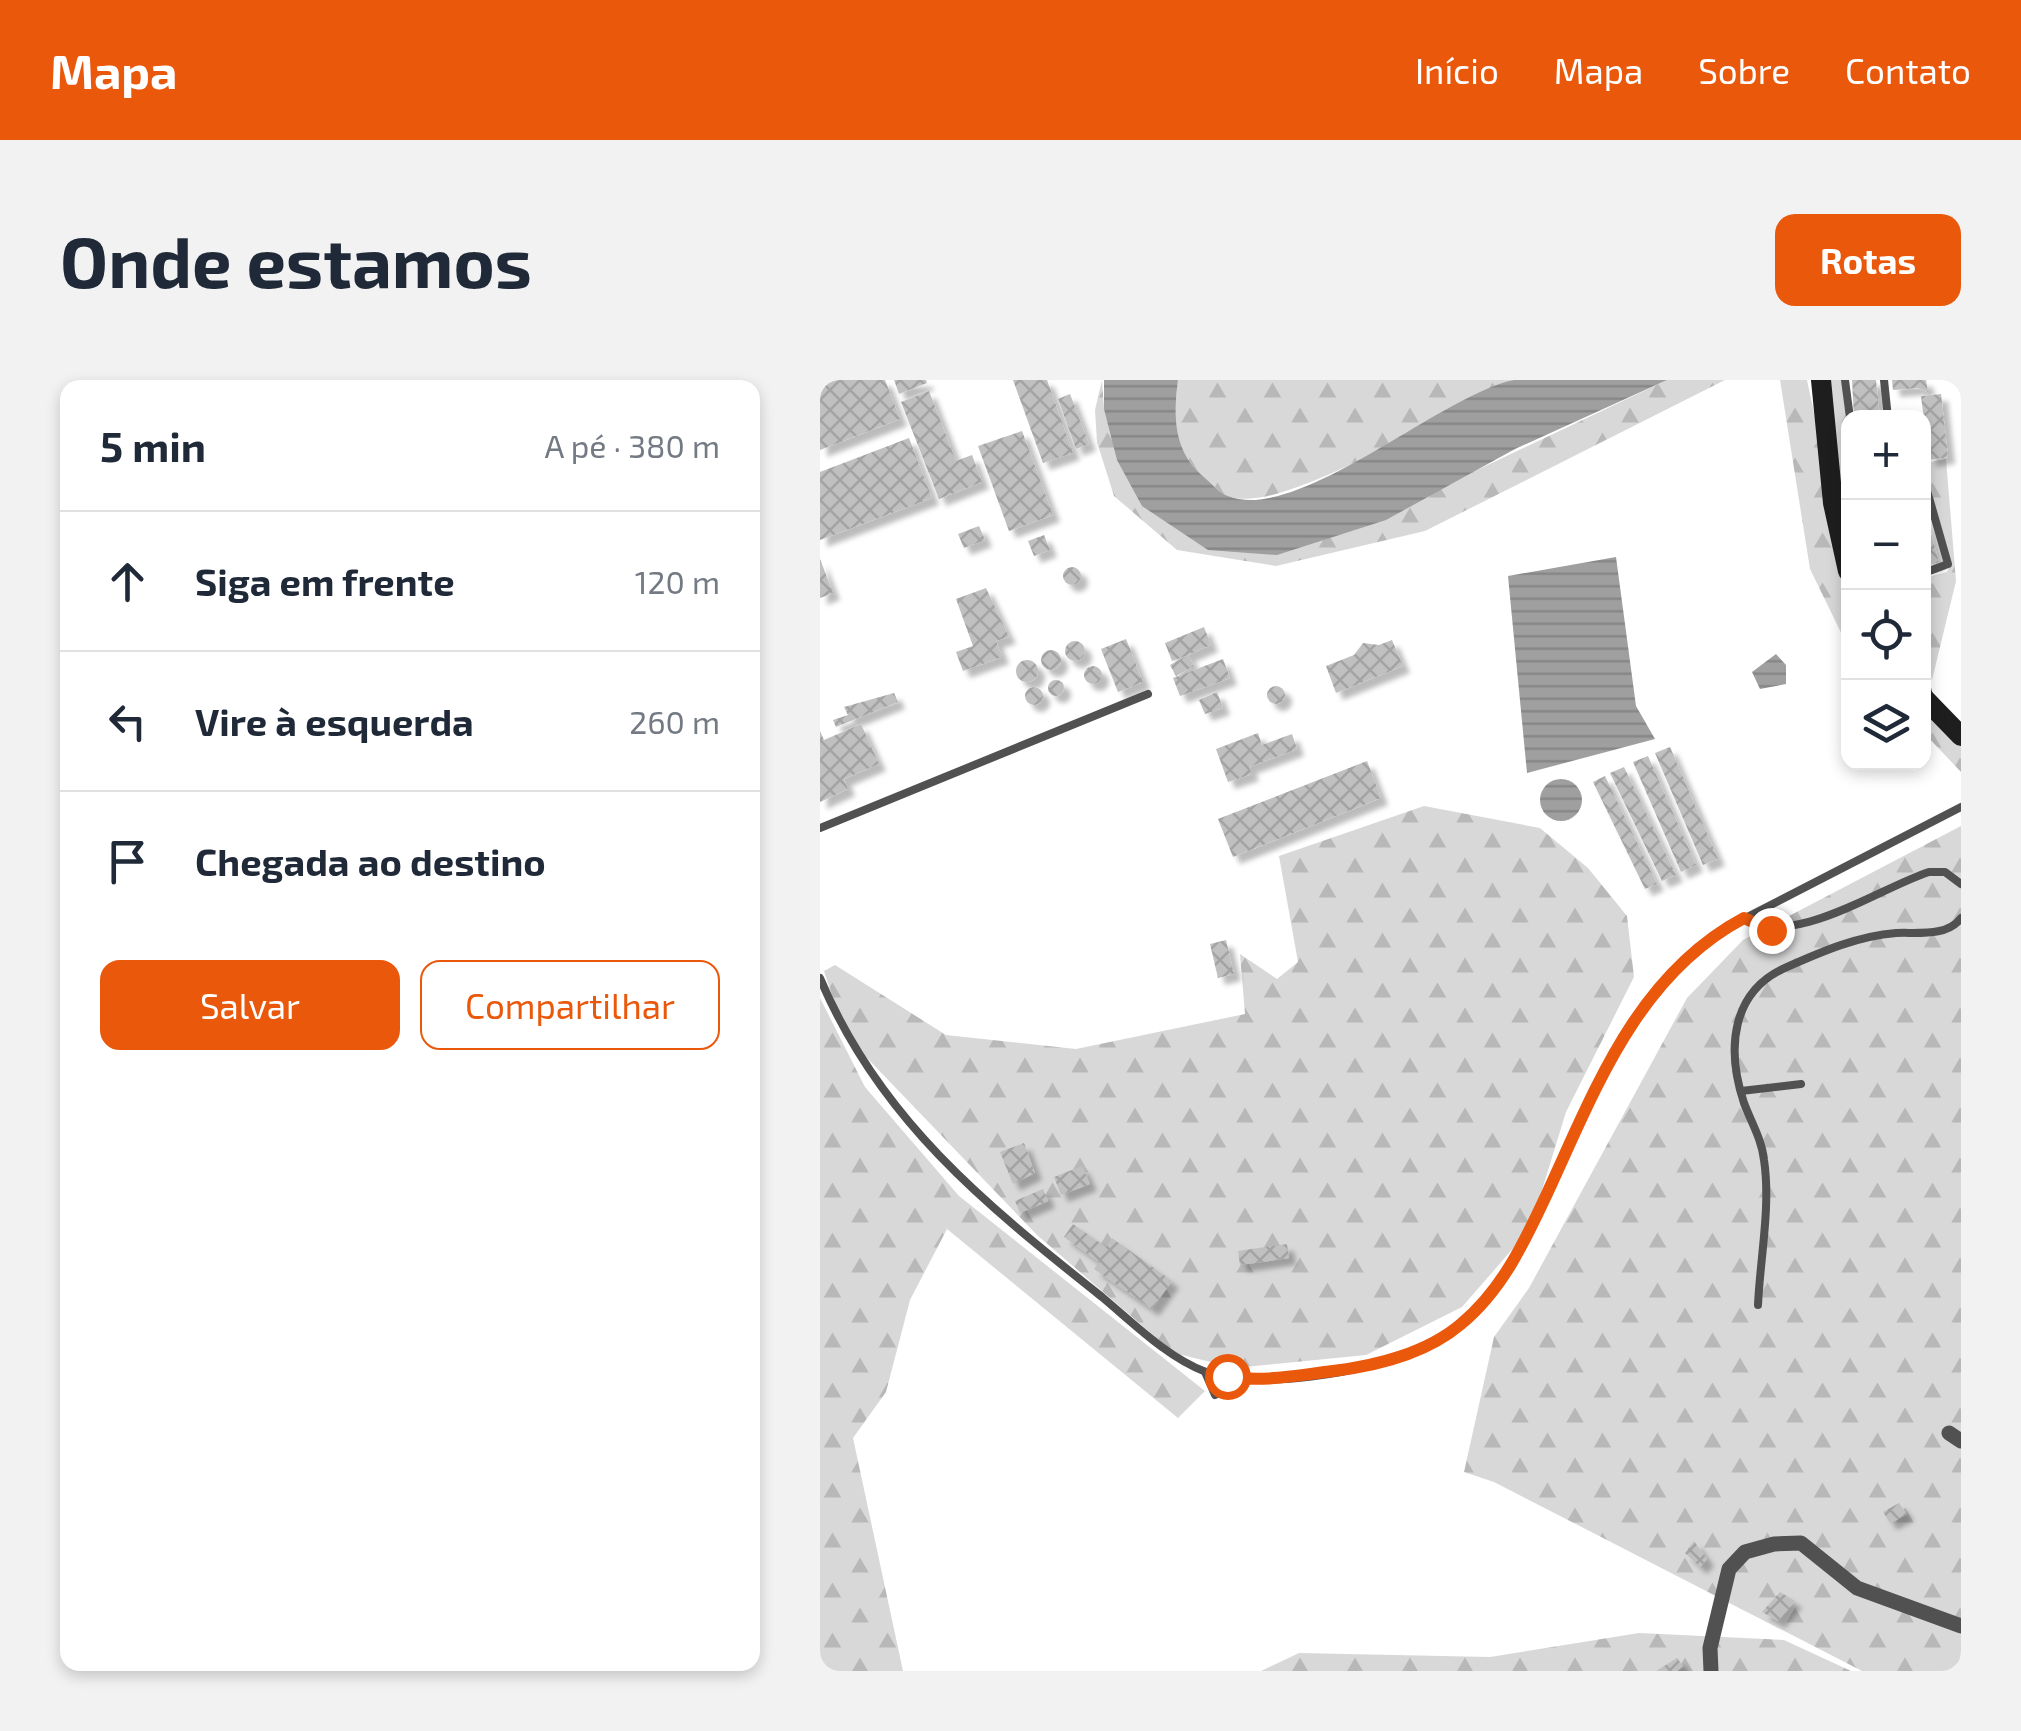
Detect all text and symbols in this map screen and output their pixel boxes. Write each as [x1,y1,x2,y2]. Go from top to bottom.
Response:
text: Mapa [50,41,177,99]
text: Início [1415,49,1499,91]
text: Mapa [1554,49,1643,91]
text: Sobre [1698,49,1790,91]
text: Contato [1845,49,1971,91]
button: Rotas [1775,214,1961,306]
text: Onde estamos [60,218,532,302]
map controls [1841,410,1931,770]
button: + [1841,410,1931,500]
text: 5 min [100,420,206,470]
text: A pé · 380 m [544,426,720,464]
button: − [1841,500,1931,590]
icon: ahead [100,554,155,609]
text: Siga em frente [195,558,455,604]
text: 120 m [635,562,720,600]
button: locate [1841,590,1931,680]
button: layers [1841,680,1931,770]
icon: left [100,694,155,749]
text: Vire à esquerda [195,698,474,744]
text: 260 m [629,702,720,740]
icon: arrive [100,834,155,889]
text: Chegada ao destino [195,838,546,884]
route end [1749,908,1795,954]
button: Salvar [100,960,400,1050]
button: Compartilhar [420,960,720,1050]
route start [1205,1354,1251,1400]

